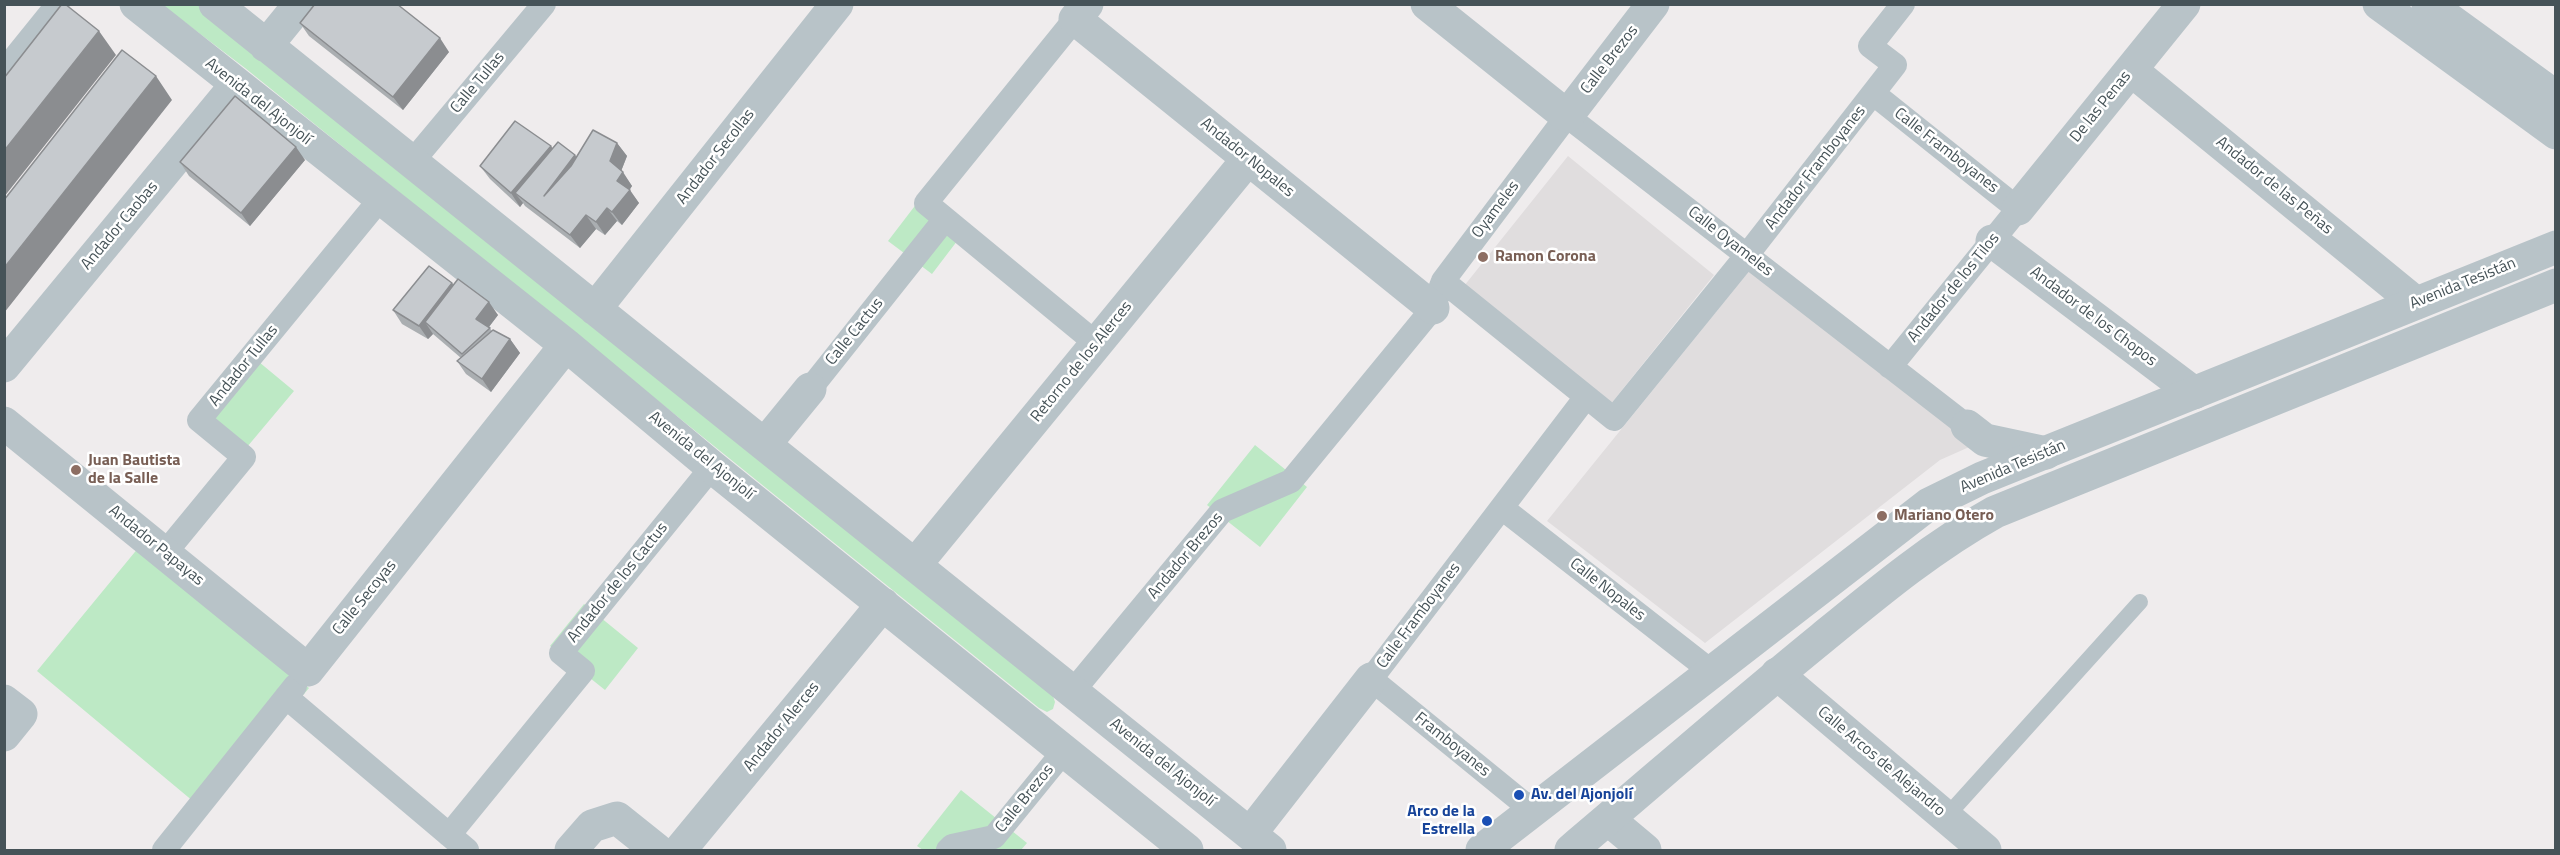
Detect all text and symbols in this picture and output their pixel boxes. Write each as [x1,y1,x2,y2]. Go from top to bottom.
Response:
street label: Calle Brezos [1577,22,1643,98]
street label: Calle Tullas [447,48,509,118]
street label: Avenida del Ajonjolí [201,54,315,150]
street label: De las Penas [2066,67,2136,147]
street label: Andador Framboyanes [1762,102,1870,234]
street label: Calle Framboyanes [1890,104,2002,198]
street label: Andador Secollas [673,106,759,208]
street label: Andador Nopales [1196,114,1298,202]
street label: Andador de las Peñas [2212,133,2336,239]
street label: Andador Caobas [77,178,163,274]
street label: Oyameles [1468,178,1524,242]
street label: Calle Oyameles [1684,203,1776,281]
street label: Andador de los Tilos [1904,229,2004,347]
place label: Ramon Corona [1495,247,1596,267]
marker: Ramon Corona [1476,250,1490,264]
street label: Avenida Tesistán [2407,254,2519,314]
street label: Andador de los Chopos [2026,263,2160,371]
street label: Calle Cactus [822,294,888,370]
street label: Retorno de los Alerces [1027,298,1137,426]
street label: Andador Tullas [205,322,283,410]
street label: Avenida del Ajonjolí [644,408,758,504]
street label: Avenida Tesistán [1957,436,2069,498]
place label: Juan Bautista de la Salle [88,451,180,489]
marker: Juan Bautista de la Salle [69,463,83,477]
street label: Andador Papayas [104,502,208,590]
place label: Mariano Otero [1894,506,1994,526]
street label: Andador Brezos [1144,509,1228,603]
marker: Mariano Otero [1875,509,1889,523]
street label: Andador de los Cactus [564,519,672,647]
street label: Calle Nopales [1565,555,1649,625]
street label: Calle Secoyas [329,557,401,639]
street label: Calle Framboyanes [1373,559,1465,673]
street label: Andador Alerces [740,678,824,776]
street label: Calle Arcos de Alejandro [1813,703,1949,821]
street label: Framboyanes [1410,709,1494,781]
street label: Avenida del Ajonjolí [1105,715,1219,811]
street label: Calle Brezos [992,761,1058,837]
place label: Av. del Ajonjolí [1531,785,1633,805]
marker: Av. del Ajonjolí [1512,788,1526,802]
place label: Arco de la Estrella [1407,802,1475,840]
marker: Arco de la Estrella [1480,814,1494,828]

